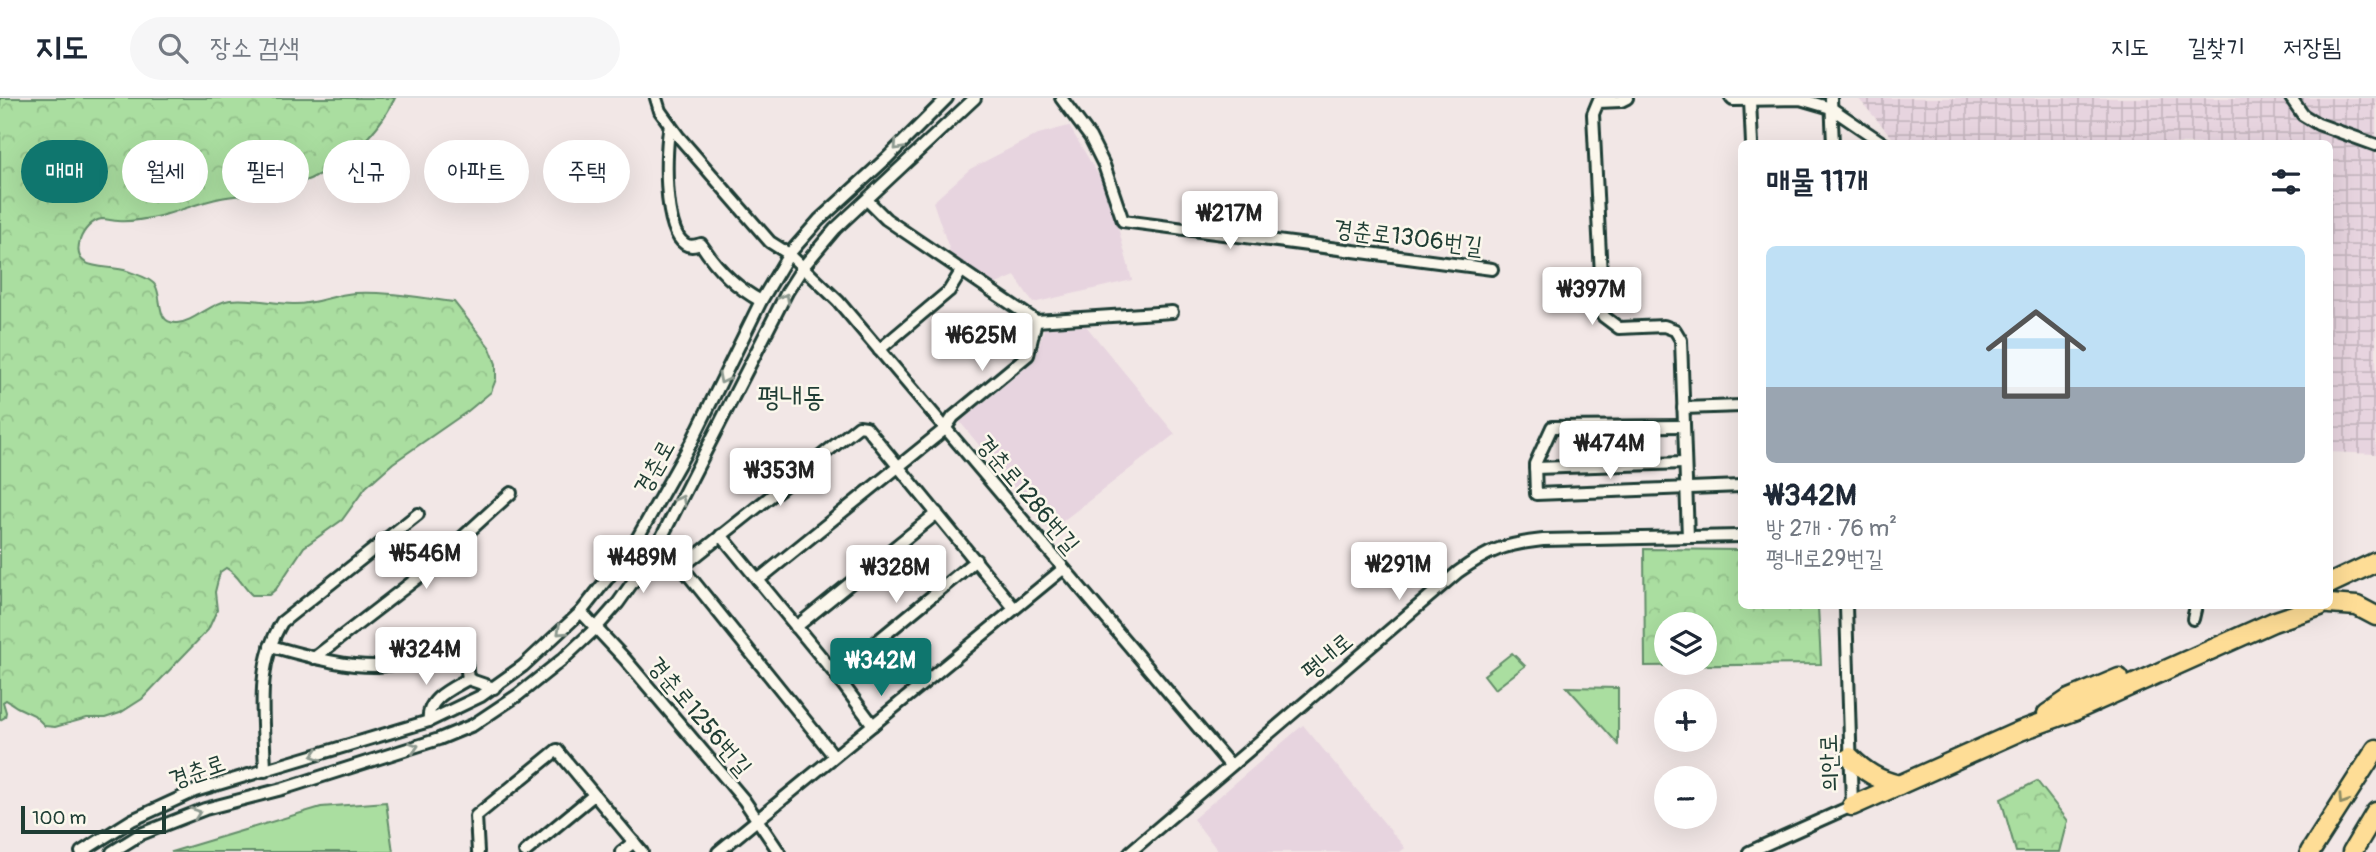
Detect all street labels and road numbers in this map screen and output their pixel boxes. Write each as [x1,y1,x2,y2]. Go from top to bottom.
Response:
street label: 경춘로1306번길 [1332,214,1484,261]
street label: 경춘로1286번길 [970,429,1085,559]
street label: 경춘로 [628,435,681,500]
street label: 평내로 [1296,627,1359,686]
street label: 경춘로1256번길 [641,651,758,782]
street label: 의안로 [1814,734,1845,792]
street label: 경춘로 [165,748,229,795]

